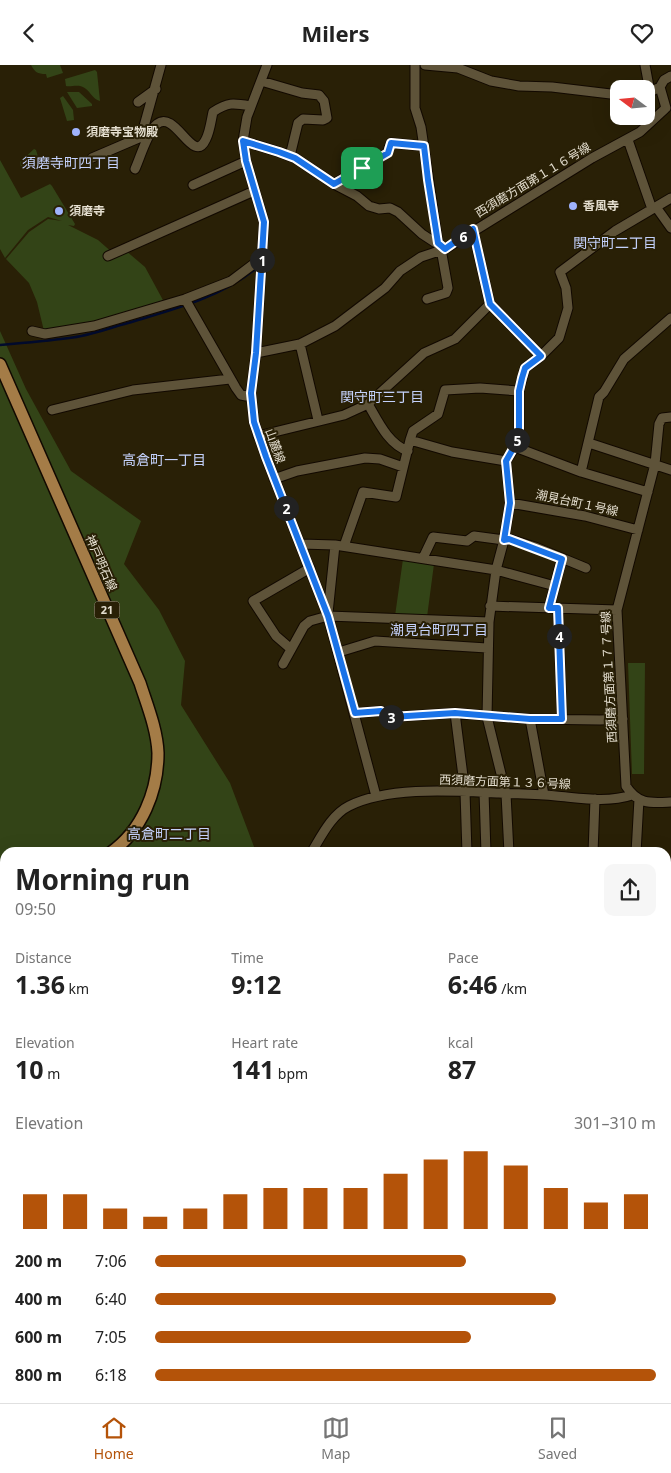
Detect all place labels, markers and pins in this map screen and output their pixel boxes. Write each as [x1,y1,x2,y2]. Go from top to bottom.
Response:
place label: 須磨寺宝物殿 [86,123,158,140]
marker: 須磨寺宝物殿 [70,126,82,138]
pin [341,147,383,189]
place label: 香風寺 [583,197,619,214]
marker: 香風寺 [567,200,579,212]
place label: 須磨寺 [69,202,105,219]
marker: 須磨寺 [53,205,65,217]
pin: 6 [450,223,476,249]
pin: 1 [250,247,274,273]
pin: 5 [504,427,530,453]
pin: 2 [274,495,298,521]
pin: 4 [546,623,572,649]
pin: 3 [378,705,404,729]

